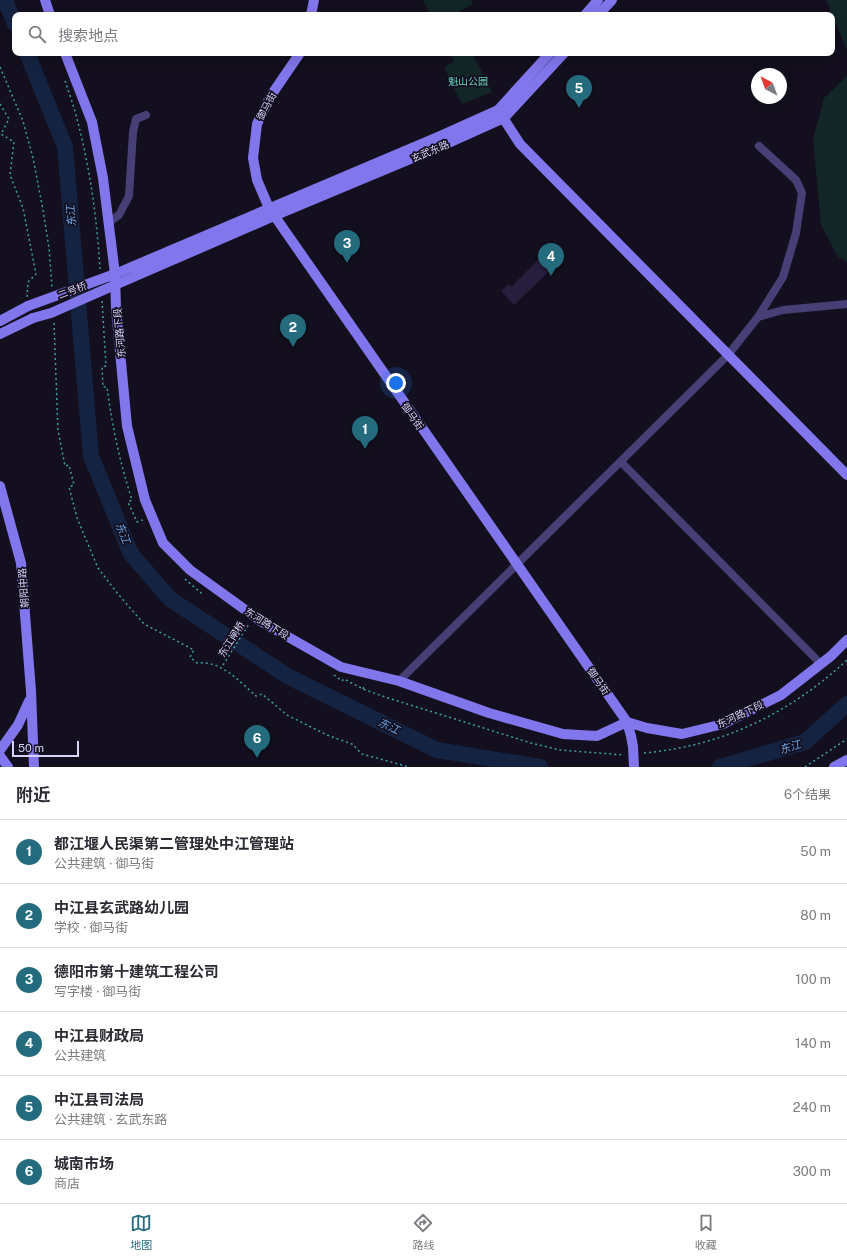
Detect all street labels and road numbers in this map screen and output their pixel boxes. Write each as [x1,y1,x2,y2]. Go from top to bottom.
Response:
street label: 御马街 [254,90,278,122]
street label: 玄武东路 [409,138,451,164]
street label: 二号桥 [56,279,88,301]
street label: 东河路下段 [111,308,127,358]
street label: 御马街 [399,400,427,432]
street label: 朝阳中路 [16,568,30,608]
street label: 东河路下段 [243,605,291,641]
street label: 东江闸桥 [215,619,247,659]
street label: 御马街 [585,665,613,697]
street label: 东河路下段 [715,698,765,730]

